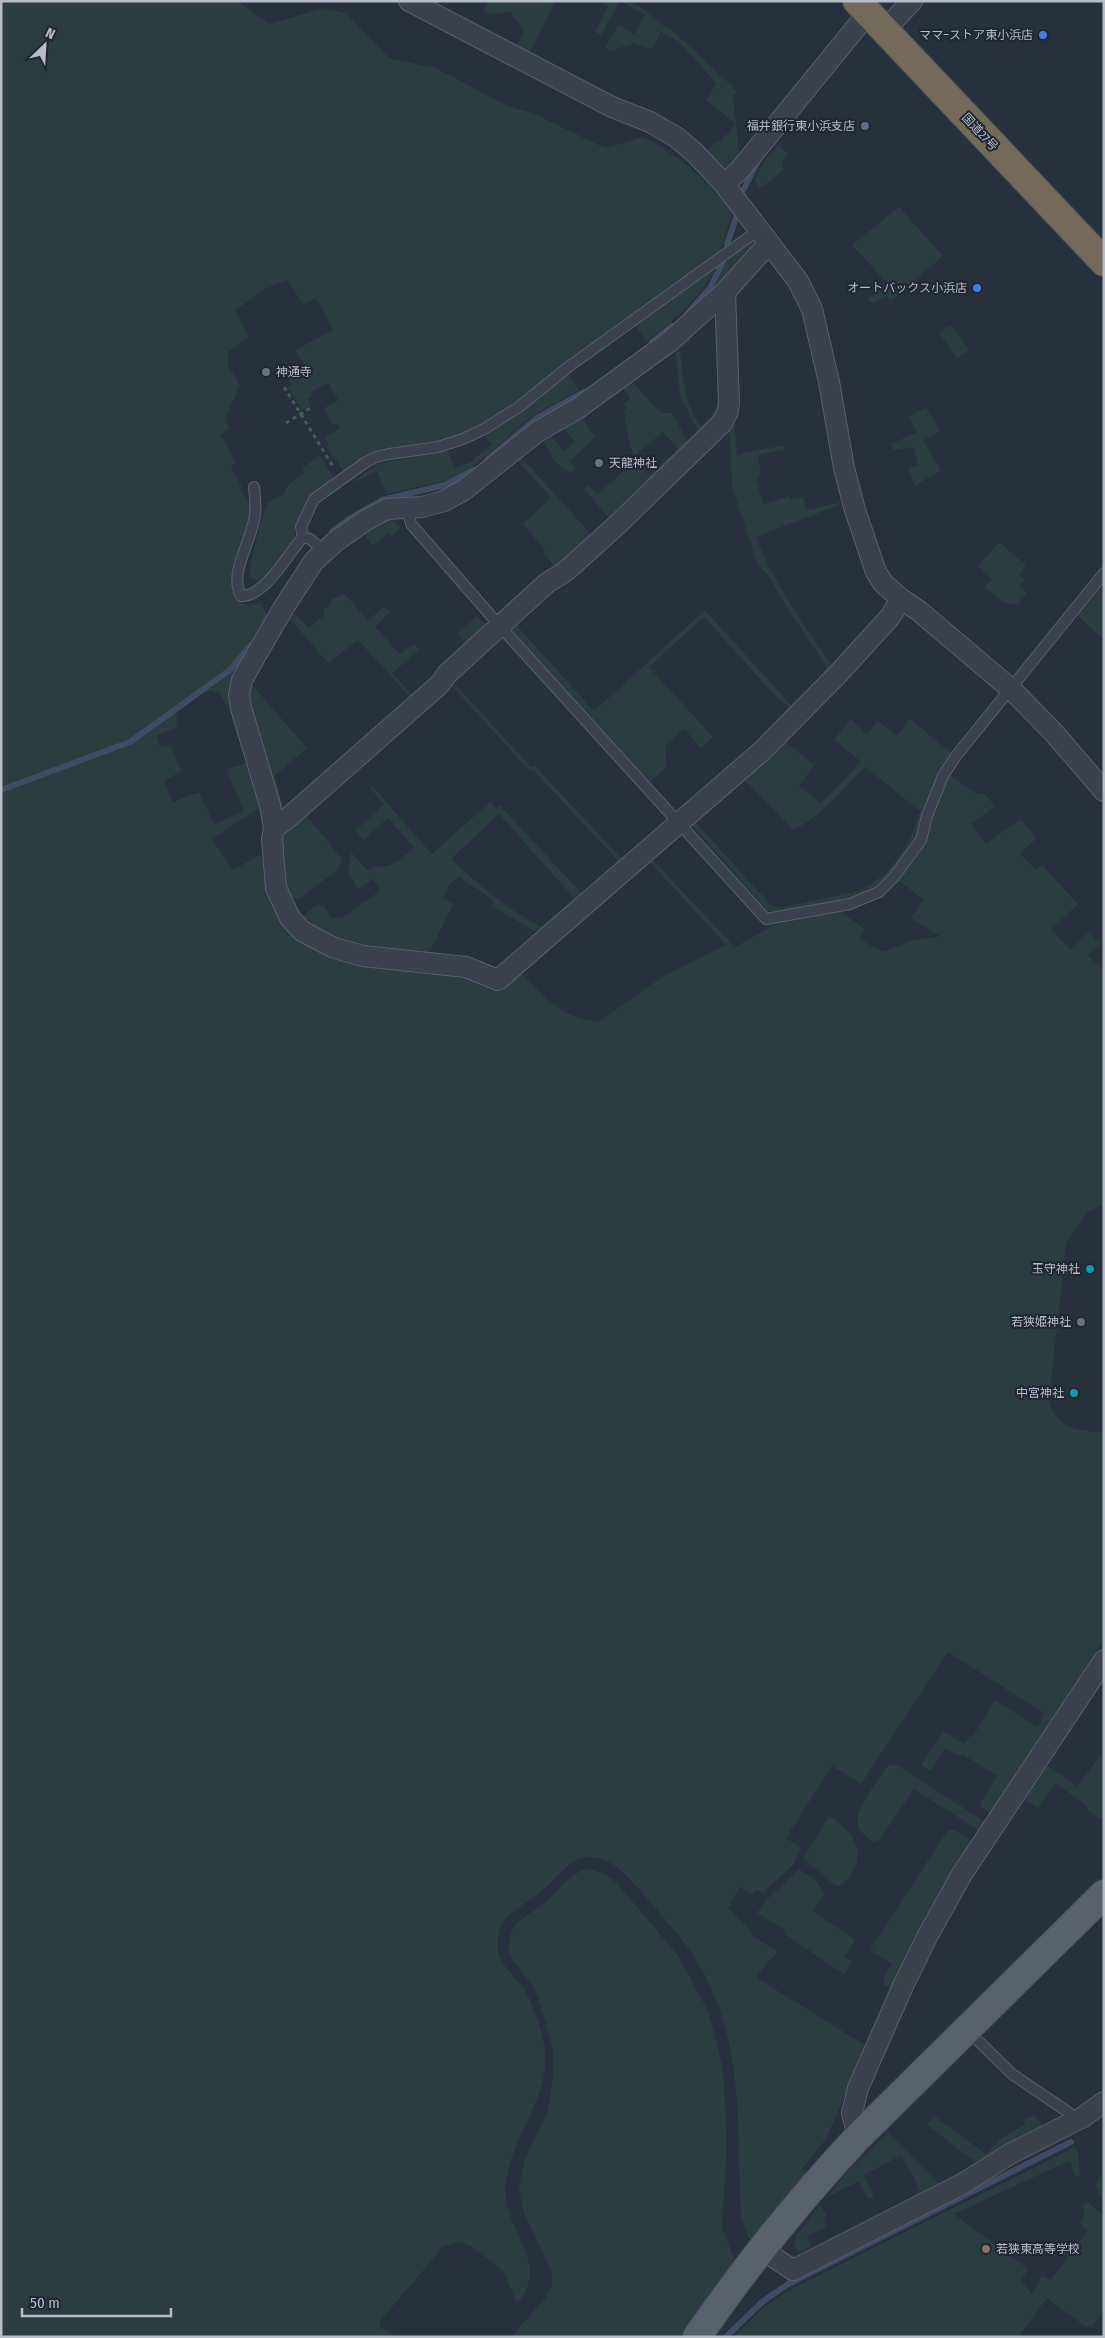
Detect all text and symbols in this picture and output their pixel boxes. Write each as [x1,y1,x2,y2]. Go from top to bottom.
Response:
north arrow [20,20,70,70]
text: N [43,24,58,43]
place label: ママ―ストア東小浜店 [919,28,1033,42]
marker: ママ―ストア東小浜店 [1037,29,1049,41]
street label: 国道27号 [959,110,1001,154]
place label: 福井銀行東小浜支店 [747,119,855,133]
marker: 福井銀行東小浜支店 [859,120,871,132]
place label: オートバックス小浜店 [847,281,967,295]
marker: オートバックス小浜店 [971,282,983,294]
place label: 神通寺 [276,365,312,379]
marker: 神通寺 [260,366,272,378]
place label: 天龍神社 [609,456,657,470]
marker: 天龍神社 [593,457,605,469]
place label: 玉守神社 [1032,1262,1080,1276]
marker: 玉守神社 [1084,1263,1096,1275]
place label: 若狭姫神社 [1011,1315,1071,1329]
marker: 若狭姫神社 [1075,1316,1087,1328]
place label: 中宮神社 [1016,1386,1064,1400]
marker: 中宮神社 [1068,1387,1080,1399]
place label: 若狭東高等学校 [996,2242,1080,2256]
marker: 若狭東高等学校 [980,2243,992,2255]
scale bar [22,2286,171,2318]
text: 50 m [30,2294,60,2312]

